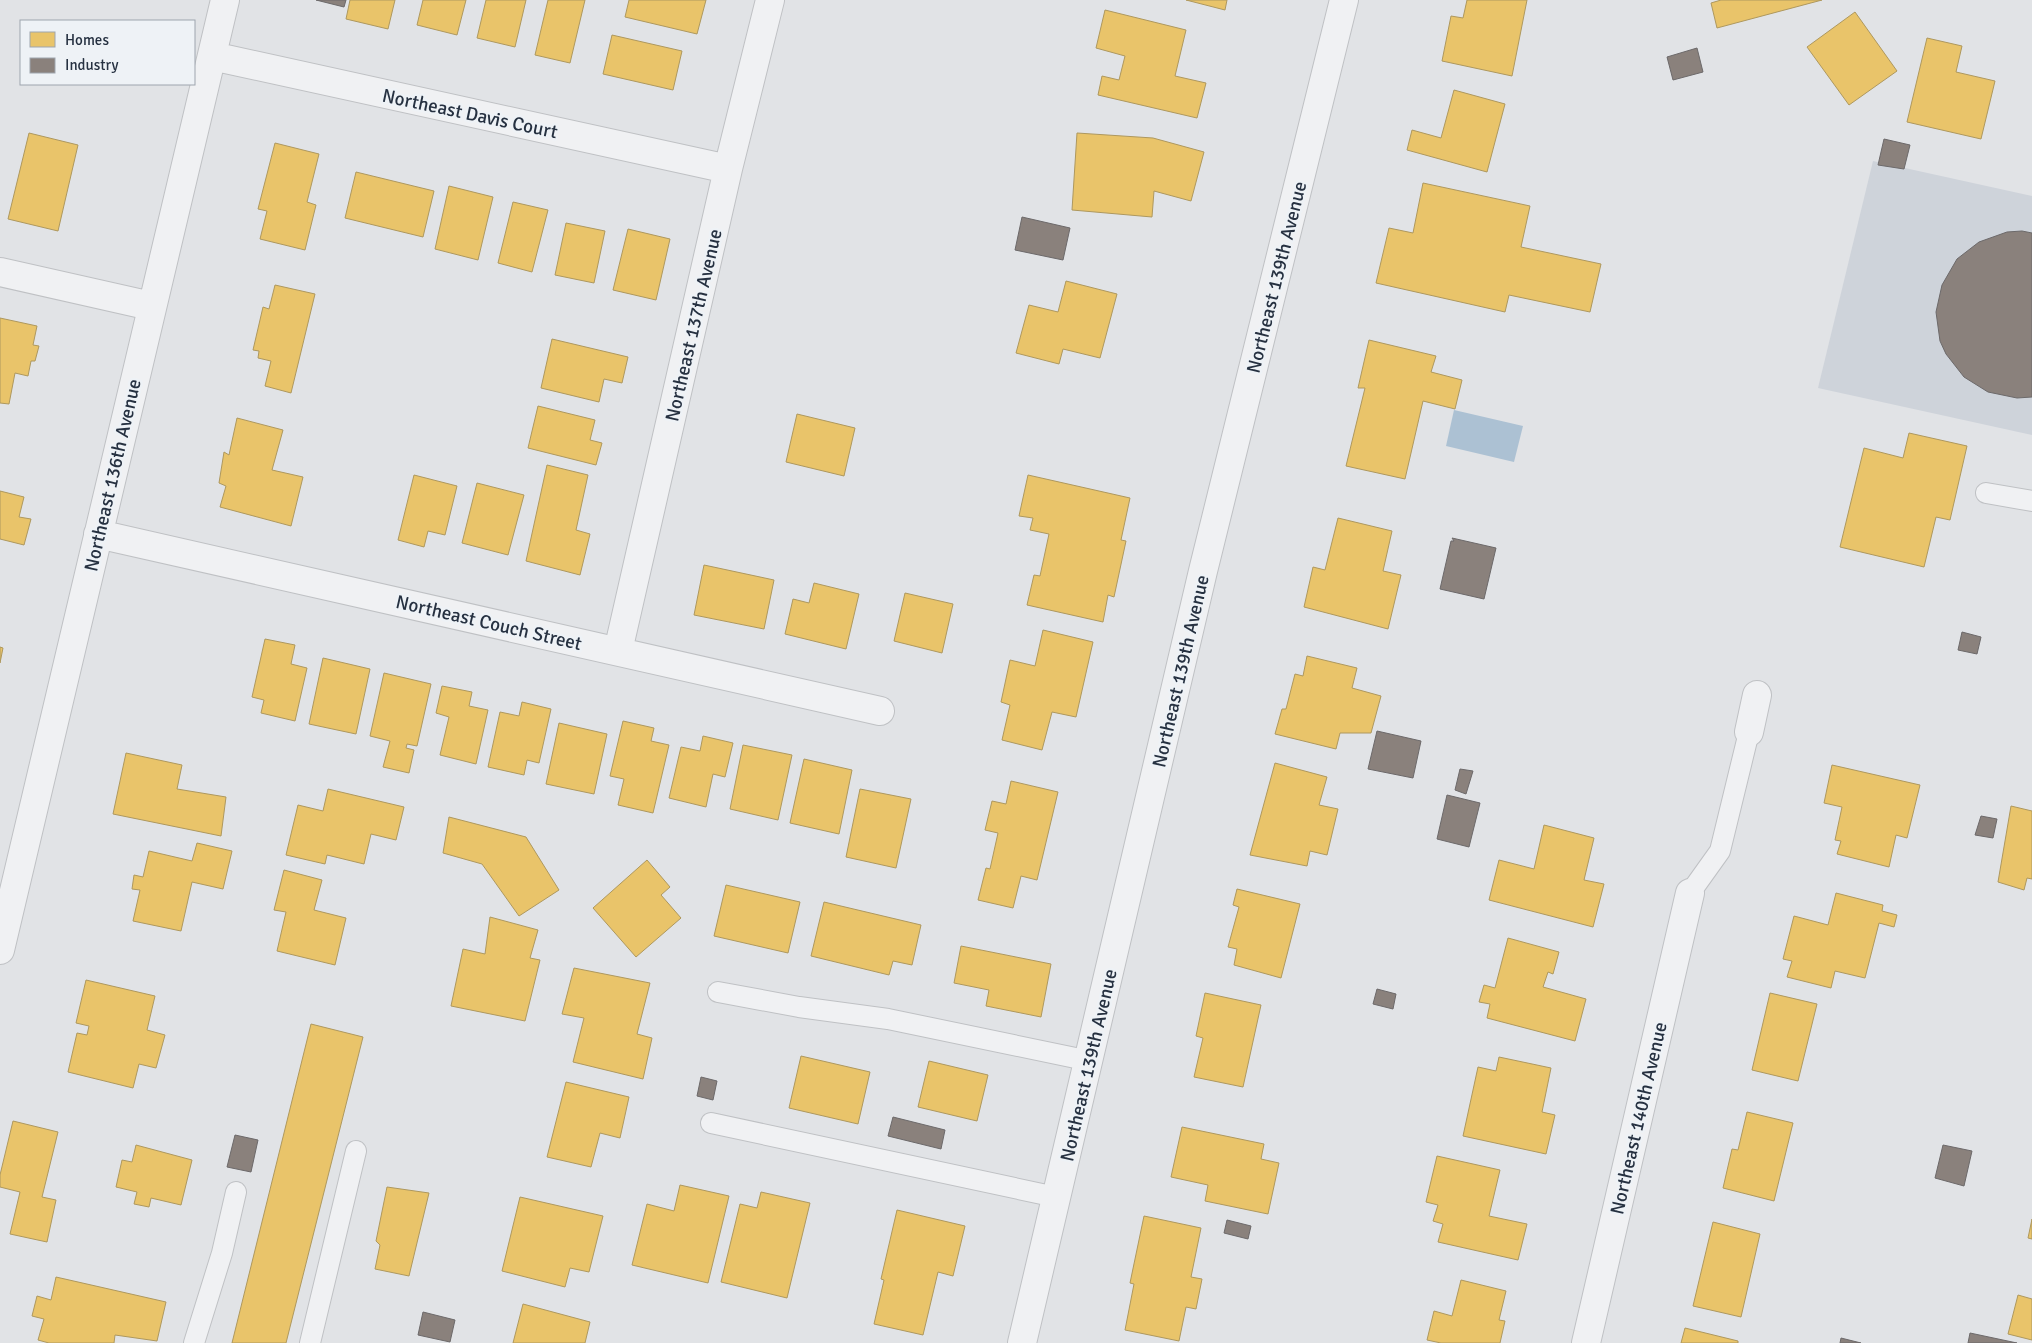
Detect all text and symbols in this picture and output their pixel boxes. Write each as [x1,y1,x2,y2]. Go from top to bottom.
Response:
legend [20,20,195,85]
text: Homes [65,31,109,49]
text: Industry [65,56,118,74]
street label: Northeast Davis Court [380,84,560,144]
street label: Northeast 139th Avenue [1242,179,1312,376]
street label: Northeast 137th Avenue [660,227,728,424]
street label: Northeast 136th Avenue [79,377,147,574]
street label: Northeast 139th Avenue [1147,573,1215,770]
street label: Northeast Couch Street [394,590,584,656]
street label: Northeast 139th Avenue [1055,967,1123,1164]
street label: Northeast 140th Avenue [1605,1020,1673,1217]

